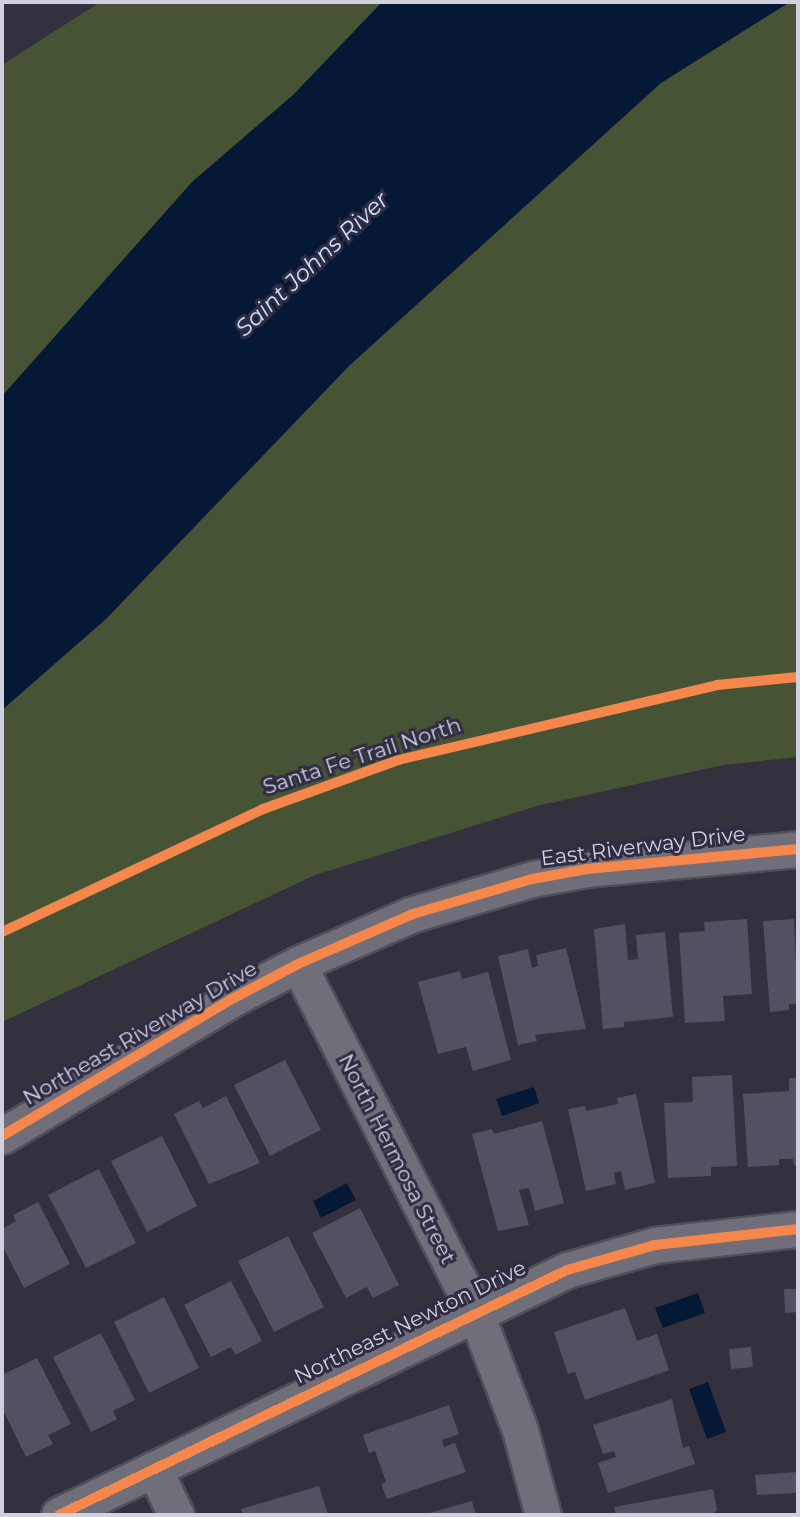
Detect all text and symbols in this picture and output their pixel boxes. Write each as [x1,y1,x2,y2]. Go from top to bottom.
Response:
water label: Saint Johns River [230,186,394,342]
street label: Santa Fe Trail North [260,712,464,800]
street label: East Riverway Drive [539,821,747,871]
street label: Northeast Riverway Drive [19,956,261,1110]
street label: North Hermosa Street [333,1050,461,1268]
street label: Northeast Newton Drive [290,1255,530,1389]

